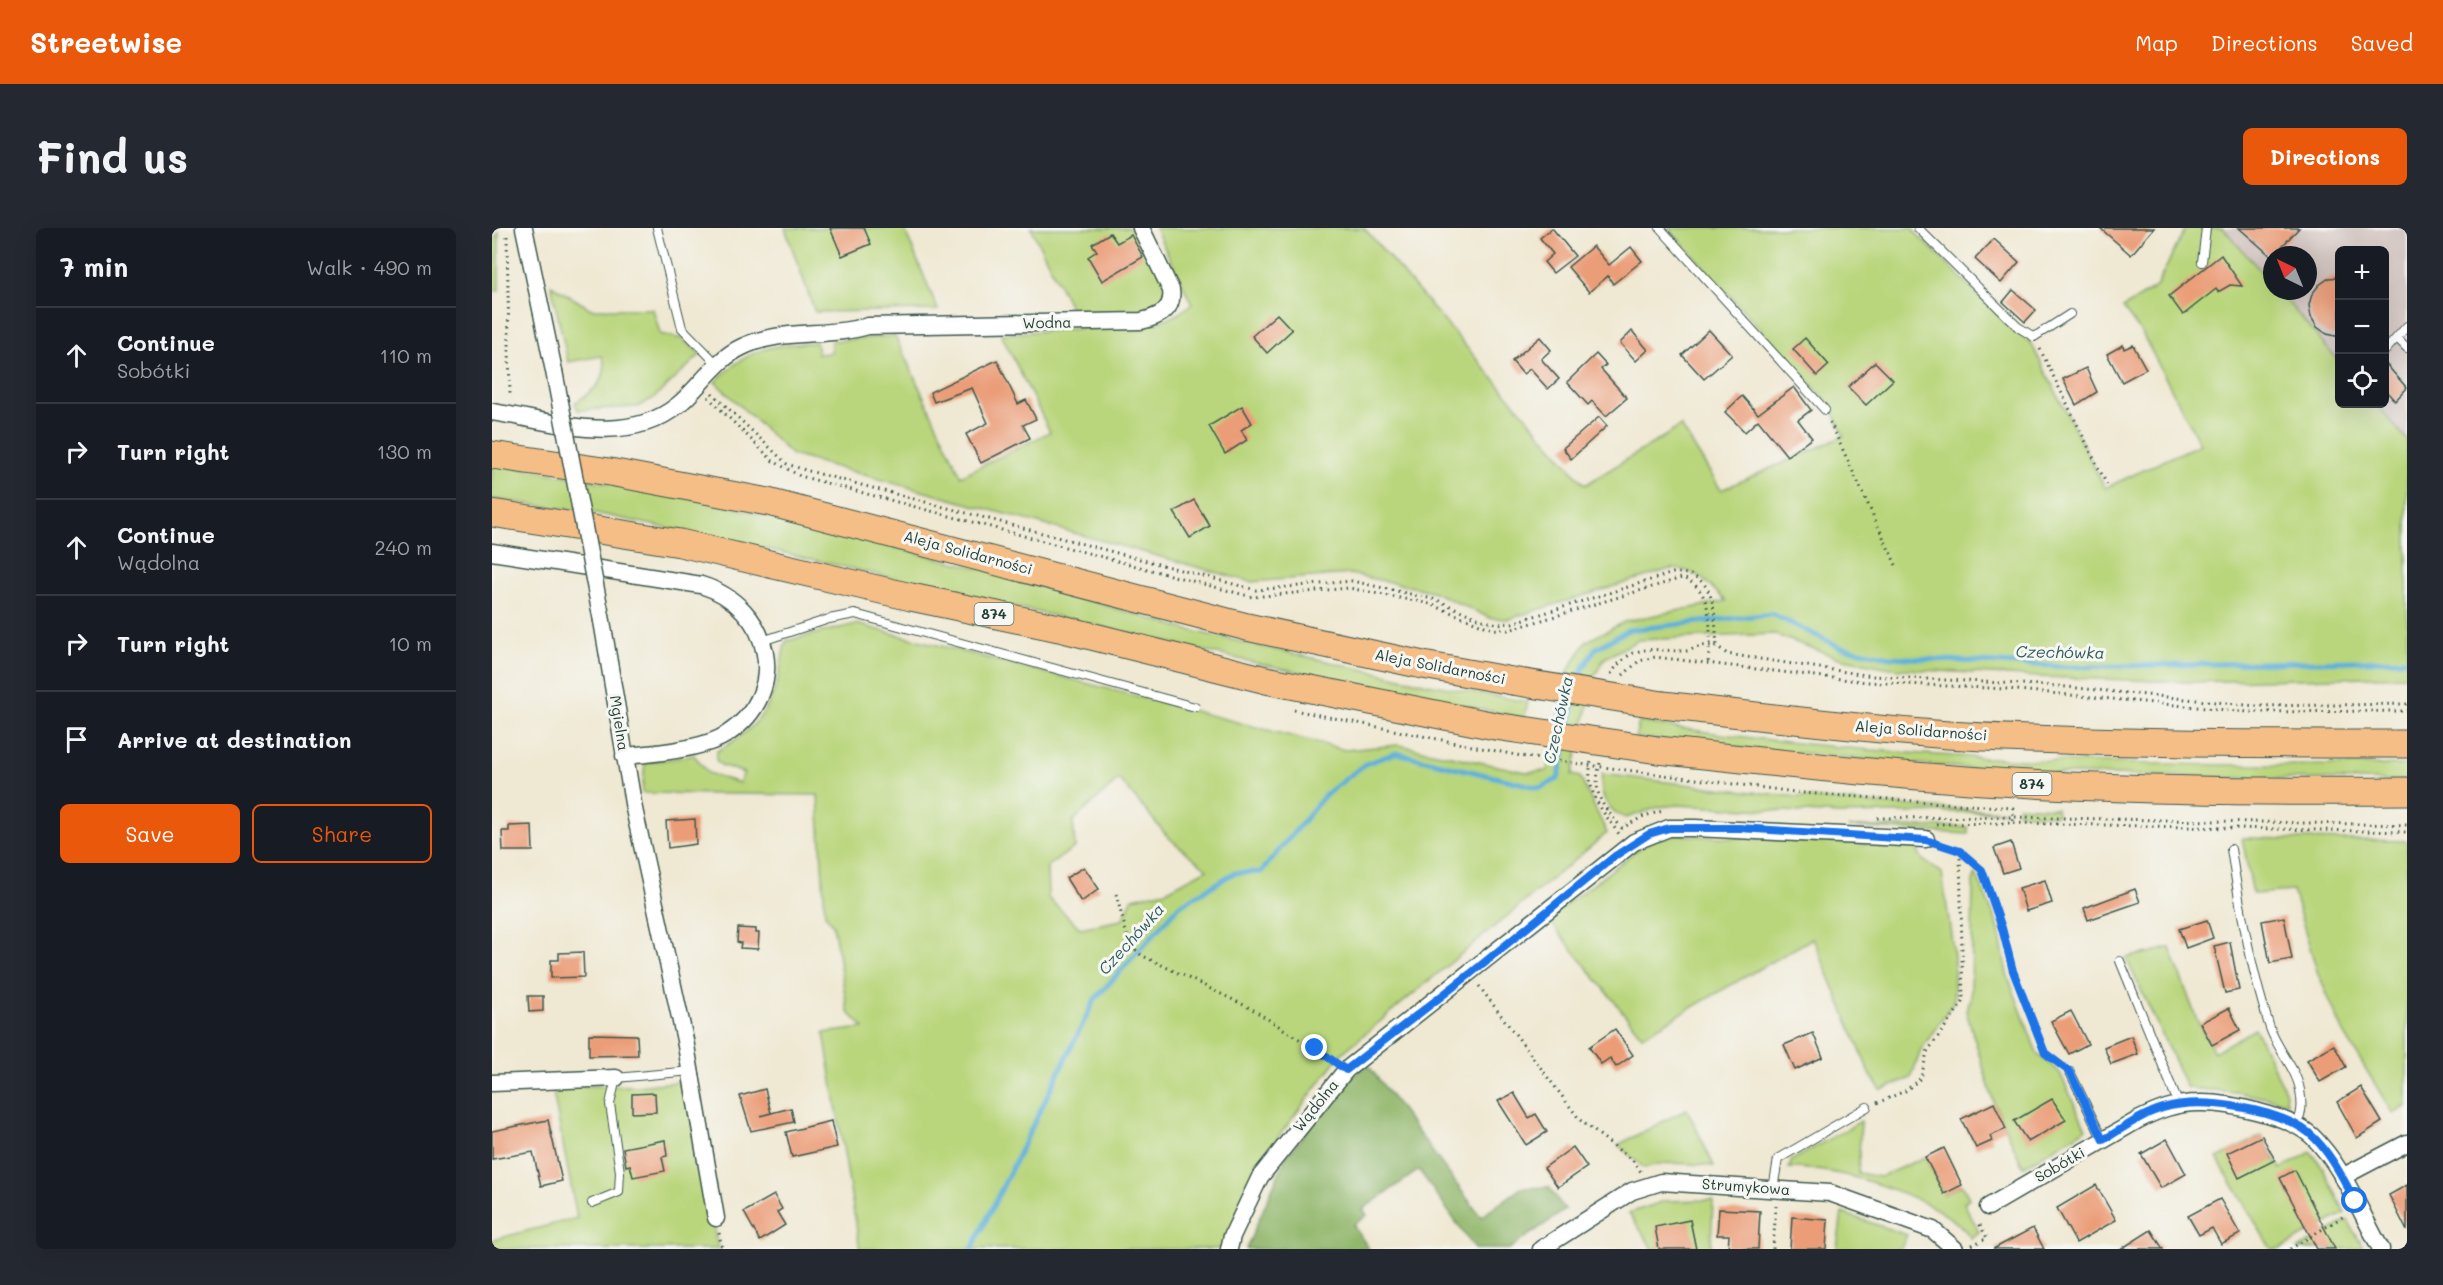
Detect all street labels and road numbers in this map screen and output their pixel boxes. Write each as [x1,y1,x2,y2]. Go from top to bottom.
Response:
street label: Wodna [1022,312,1072,332]
street label: Aleja Solidarności [902,525,1035,579]
road number: 874 [974,603,1014,625]
street label: Aleja Solidarności [1373,644,1507,688]
street label: Mgielna [606,694,634,752]
street label: Aleja Solidarności [1854,715,1988,745]
road number: 874 [2012,773,2052,795]
street label: Wądolna [1288,1075,1343,1136]
street label: Sobótki [2031,1142,2088,1187]
street label: Strumykowa [1701,1173,1791,1199]

